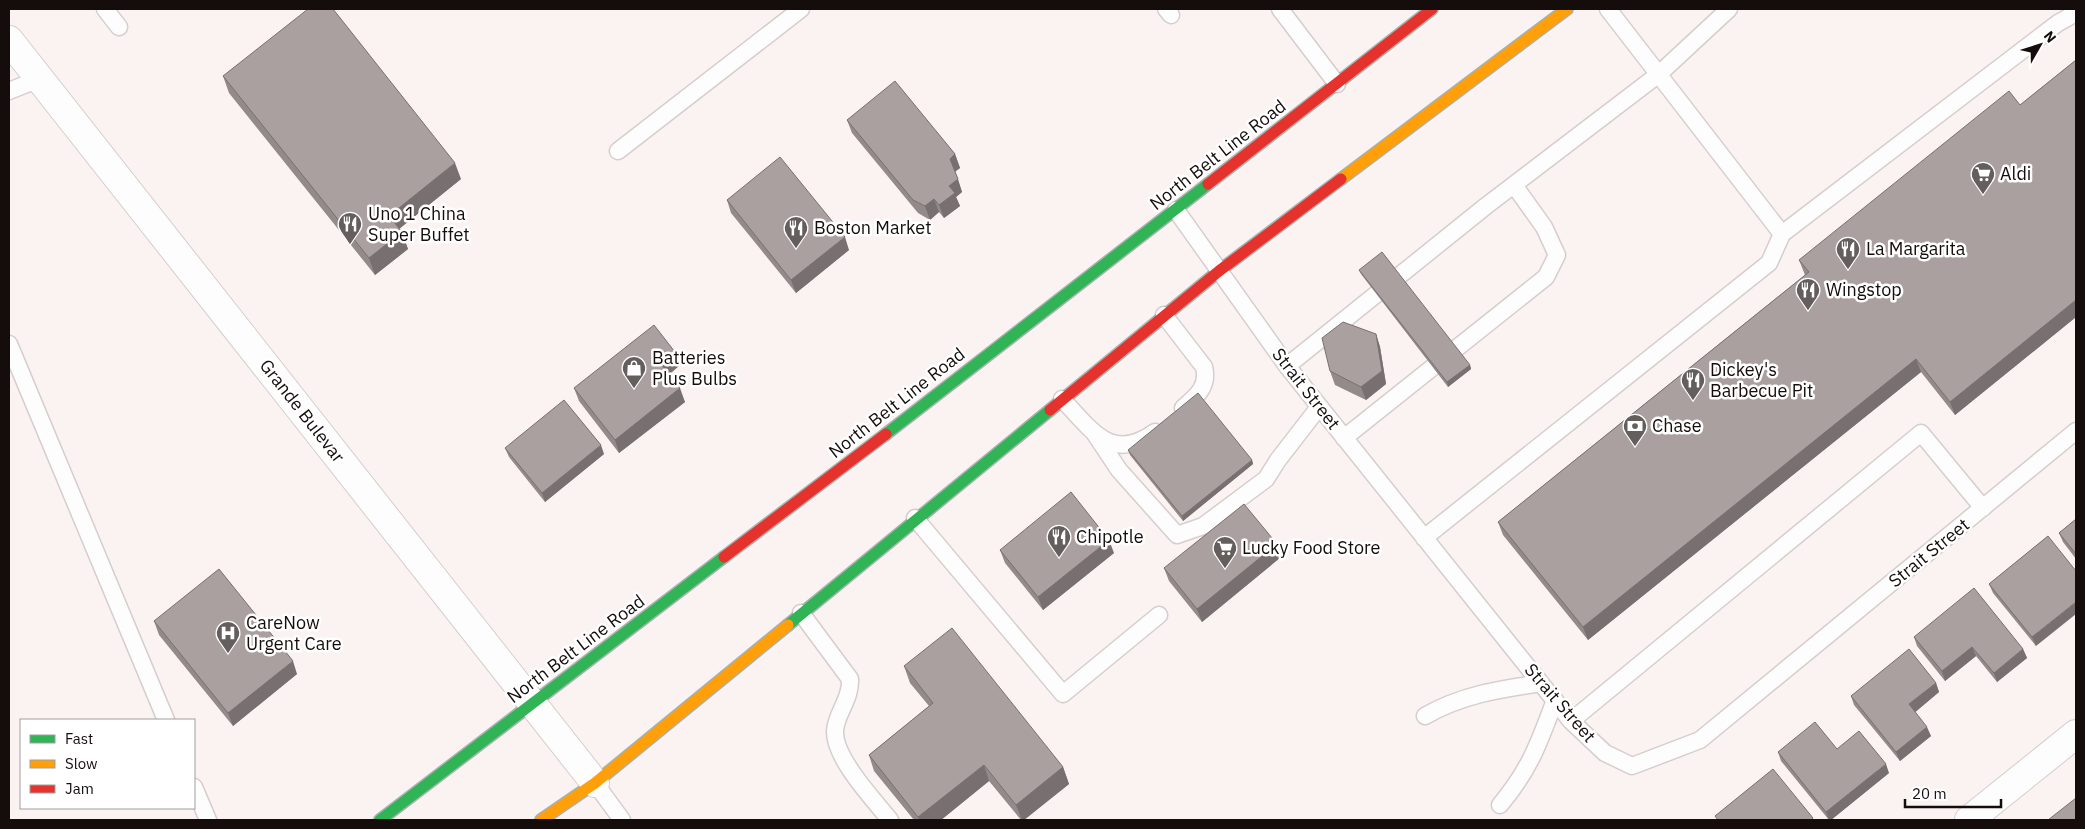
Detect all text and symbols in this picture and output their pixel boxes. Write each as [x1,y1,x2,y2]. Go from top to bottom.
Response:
north arrow [2015,20,2065,70]
text: N [2040,27,2060,46]
street label: North Belt Line Road [1145,94,1290,215]
supermarket icon: Aldi [1970,161,1996,195]
place label: Aldi [2000,162,2031,185]
place label: Uno 1 China Super Buffet [368,202,470,246]
restaurant icon: Uno 1 China Super Buffet [337,211,363,245]
restaurant icon: Boston Market [783,215,809,249]
place label: Boston Market [814,216,932,239]
restaurant icon: La Margarita [1835,236,1861,270]
place label: La Margarita [1866,237,1966,260]
restaurant icon: Wingstop [1795,277,1821,311]
place label: Wingstop [1826,278,1902,301]
street label: North Belt Line Road [824,342,969,463]
street label: Strait Street [1267,343,1345,434]
place label: Batteries Plus Bulbs [652,346,737,390]
street label: Grande Bulevar [255,354,350,467]
shop icon: Batteries Plus Bulbs [621,355,647,389]
place label: Dickey's Barbecue Pit [1710,358,1813,402]
restaurant icon: Dickey's Barbecue Pit [1680,367,1706,401]
bank icon: Chase [1622,413,1648,447]
place label: Chase [1652,414,1702,437]
street label: Strait Street [1884,513,1974,592]
restaurant icon: Chipotle [1046,524,1072,558]
place label: Chipotle [1076,525,1144,548]
supermarket icon: Lucky Food Store [1212,535,1238,569]
place label: Lucky Food Store [1242,536,1381,559]
street label: North Belt Line Road [502,589,649,708]
place label: CareNow Urgent Care [246,611,342,655]
hospital icon: CareNow Urgent Care [215,620,241,654]
street label: Strait Street [1520,658,1601,747]
legend [20,719,195,809]
text: Fast [65,729,93,748]
text: Slow [65,754,98,773]
scale bar [1905,776,2001,808]
text: Jam [65,779,94,798]
text: 20 m [1912,784,1947,803]

